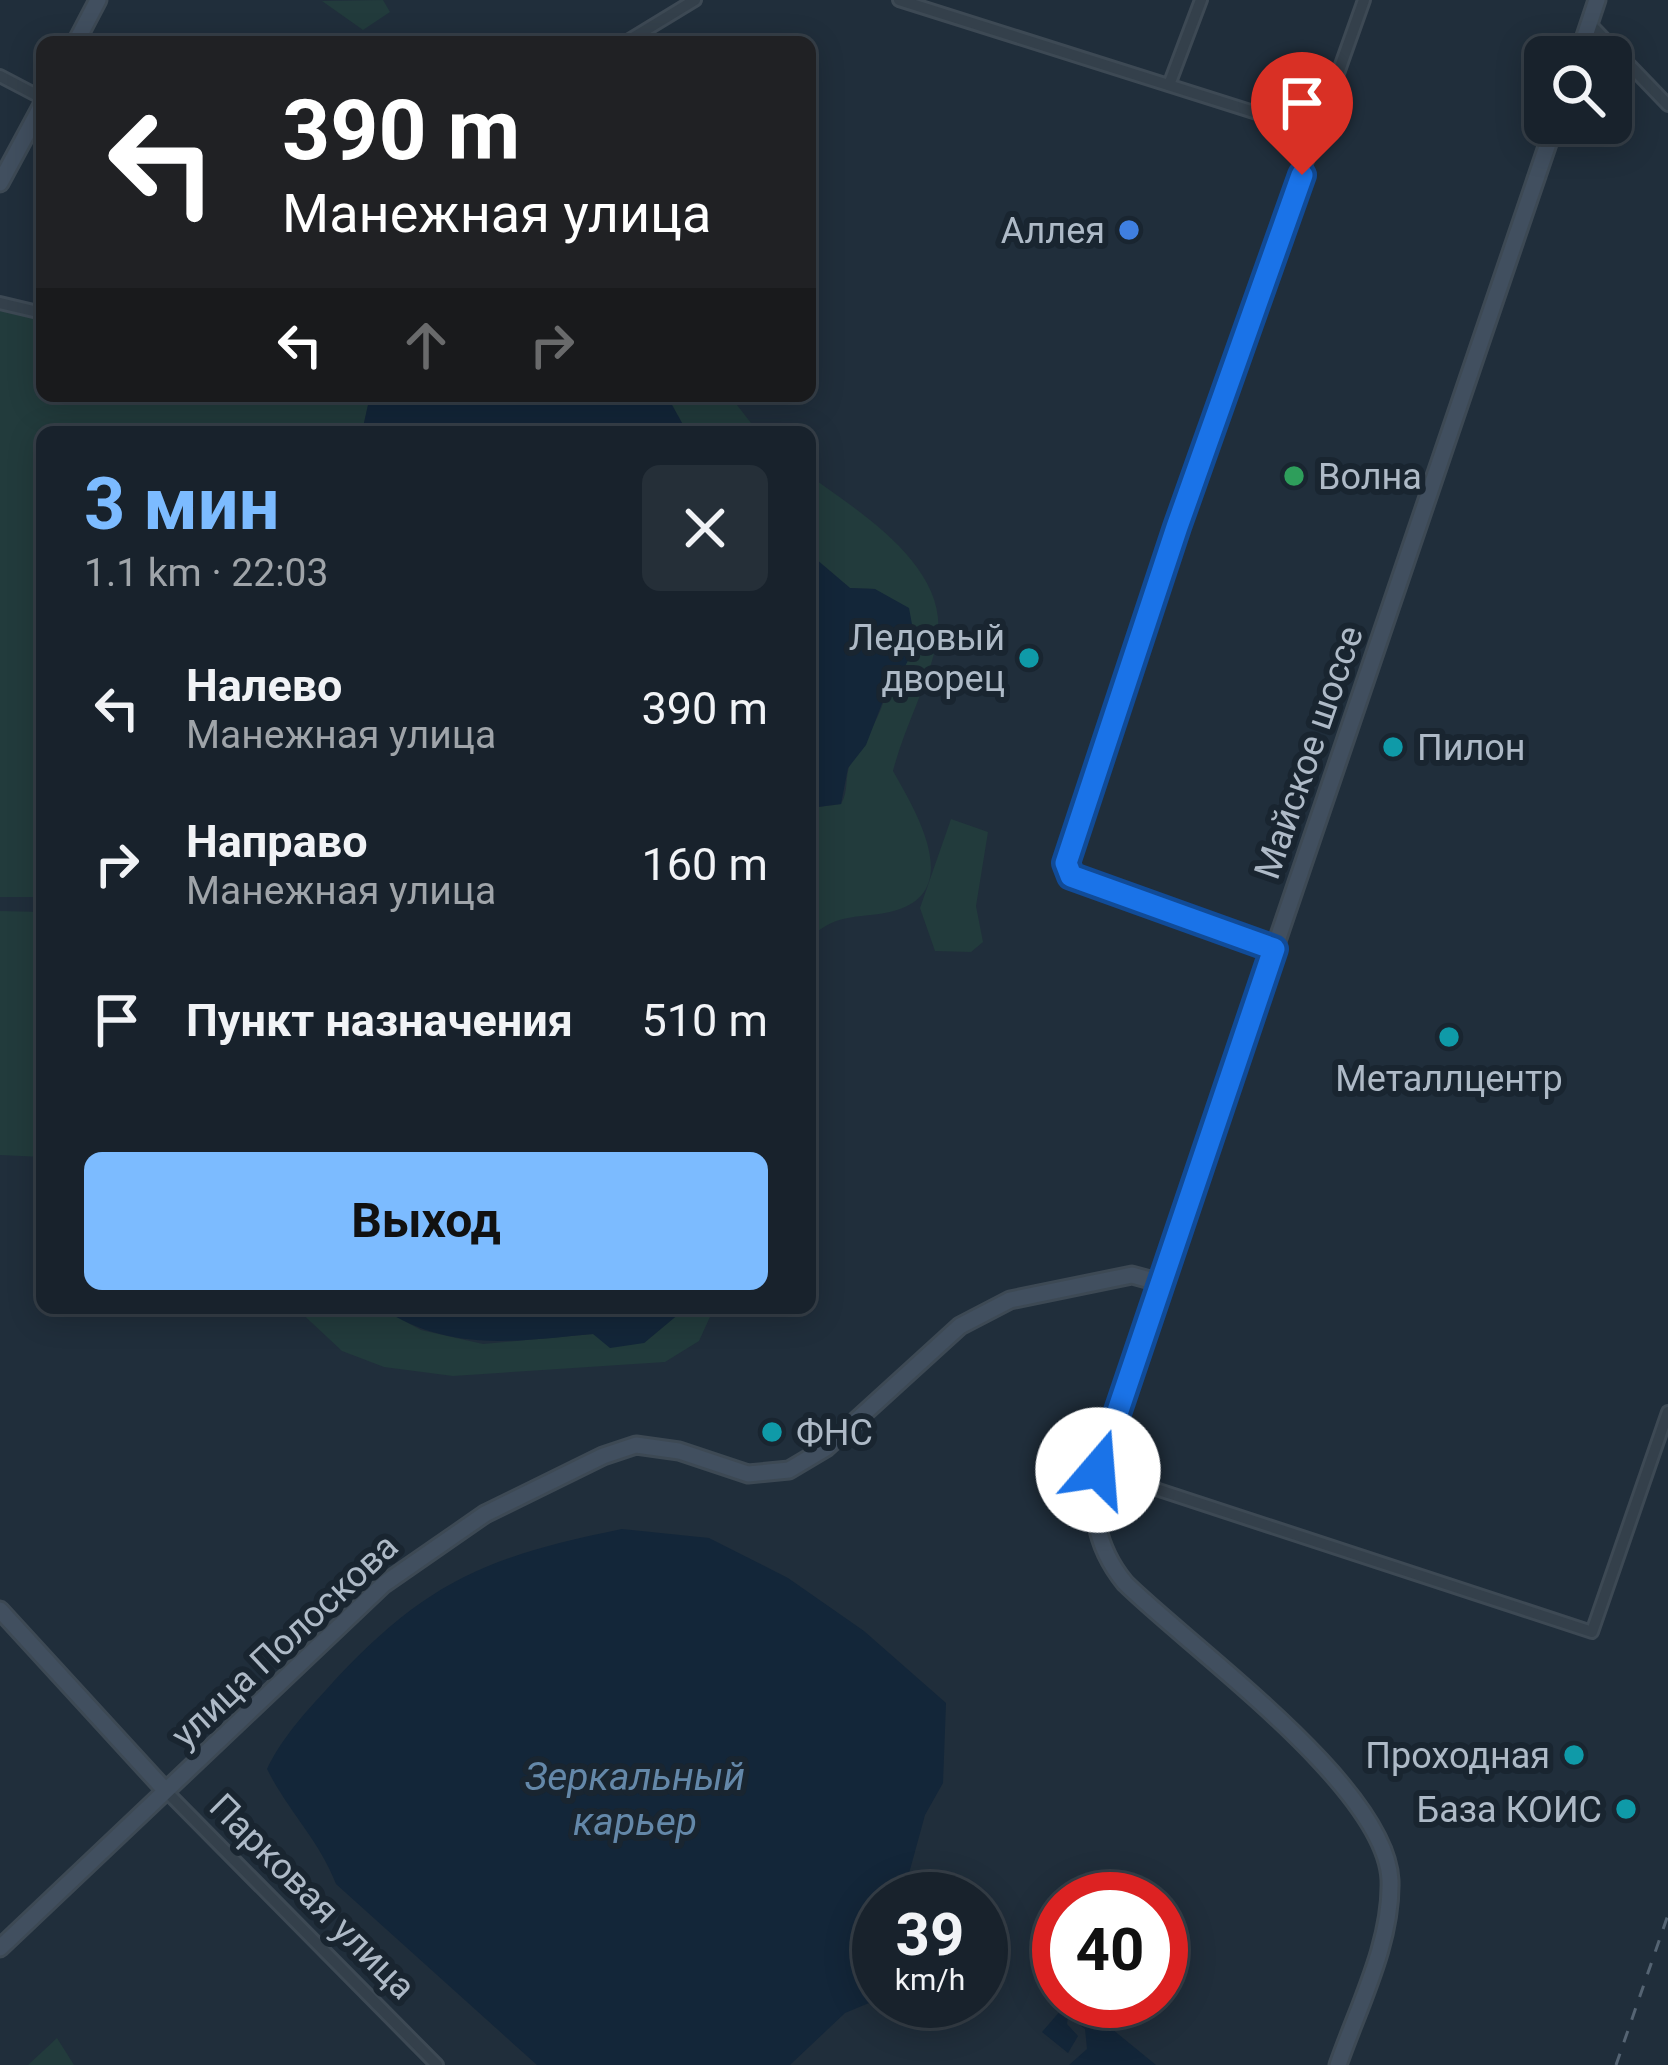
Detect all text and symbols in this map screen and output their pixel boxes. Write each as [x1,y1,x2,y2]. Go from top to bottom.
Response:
map controls [1524,36,1632,144]
button: search [1524,36,1632,144]
pin [1251,52,1353,175]
icon: arrive [1269,70,1335,136]
text: 390 m [282,81,520,180]
icon: left [84,84,240,240]
text: Манежная улица [282,182,711,245]
place label: Аллея [1001,210,1105,252]
marker: Аллея [1116,217,1142,243]
icon: left [267,312,333,378]
icon: ahead [393,312,459,378]
icon: right [519,312,585,378]
place label: Волна [1318,456,1422,498]
text: 3 мин [84,462,279,547]
marker: Волна [1281,463,1307,489]
button: close [642,465,768,591]
text: 1.1 km · 22:03 [84,550,328,596]
place label: Ледовый дворец [849,617,1005,700]
street label: Майское шоссе [1246,620,1372,884]
marker: Ледовый дворец [1016,645,1042,671]
text: Налево [186,659,343,712]
icon: left [84,675,150,741]
text: 390 m [642,682,768,735]
text: Манежная улица [186,712,496,758]
place label: Пилон [1417,727,1526,769]
marker: Пилон [1380,734,1406,760]
text: Направо [186,815,368,868]
icon: right [84,831,150,897]
text: 160 m [642,838,768,891]
text: Манежная улица [186,868,496,914]
icon: arrive [84,987,150,1053]
text: Пункт назначения [186,994,573,1047]
text: 510 m [642,994,768,1047]
marker: Металлцентр [1436,1024,1462,1050]
place label: Металлцентр [1335,1058,1563,1100]
button: Выход [84,1152,768,1290]
position arrow [1035,1407,1161,1533]
place label: ФНС [796,1412,873,1454]
marker: ФНС [759,1419,785,1445]
street label: улица Полоскова [163,1525,406,1756]
place label: Проходная [1365,1735,1550,1777]
marker: Проходная [1561,1742,1587,1768]
water label: Зеркальный карьер [525,1754,745,1845]
street label: Парковая улица [201,1785,424,2008]
place label: База КОИС [1416,1789,1602,1831]
marker: База КОИС [1613,1796,1639,1822]
speed limit sign: 40 [1032,1872,1188,2028]
text: 39 [896,1899,964,1970]
text: km/h [895,1962,965,1997]

